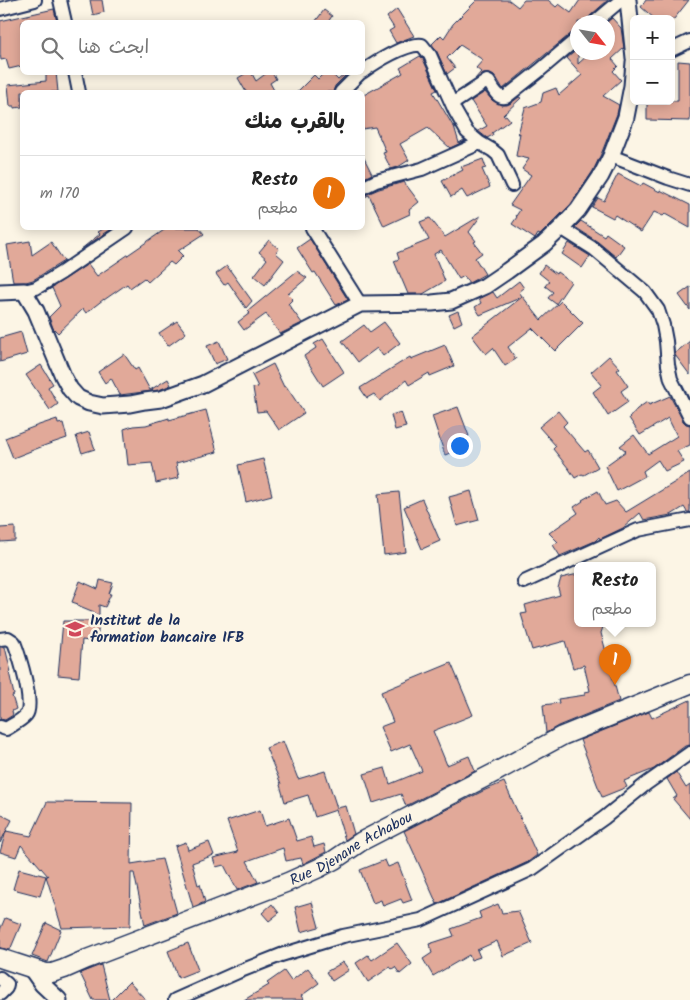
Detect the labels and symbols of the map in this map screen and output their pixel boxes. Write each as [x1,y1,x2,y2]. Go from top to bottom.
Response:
north arrow [570,15,615,60]
your location [447,433,473,459]
place label: Institut de la formation bancaire IFB [90,609,244,650]
school or university icon: Institut de la formation bancaire IFB [64,618,86,640]
pin: 1 [599,644,631,685]
street label: Rue Djenane Achabou [286,806,417,893]

